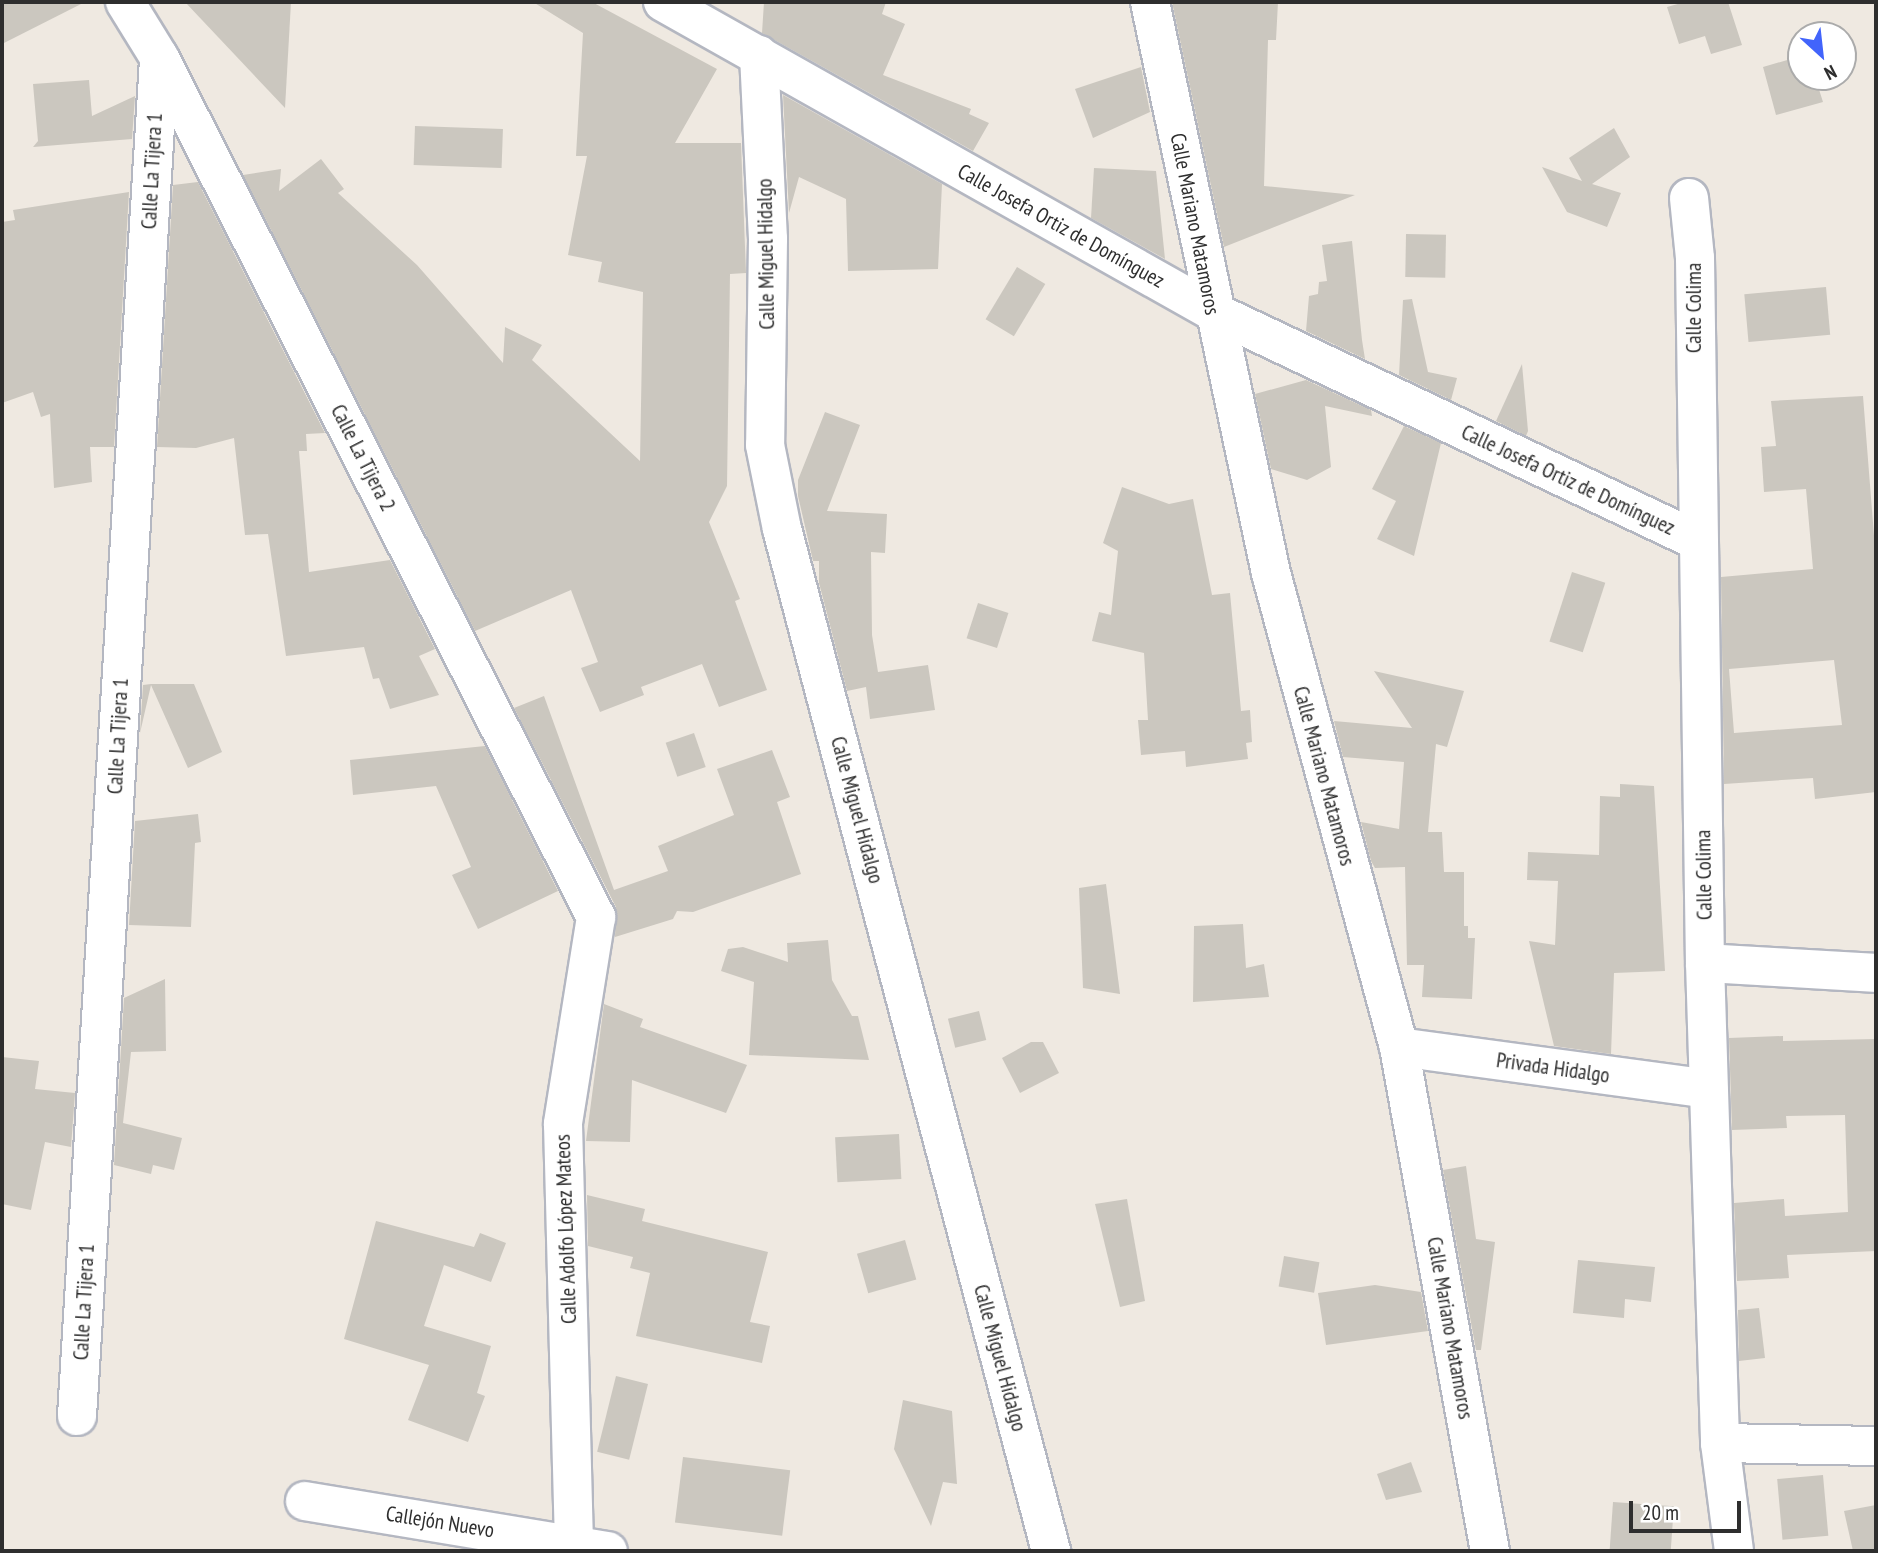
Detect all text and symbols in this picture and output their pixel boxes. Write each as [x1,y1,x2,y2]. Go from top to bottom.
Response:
north arrow [1787,21,1857,91]
text: N [1821,60,1841,86]
street label: Calle La Tijera 1 [136,112,168,230]
street label: Calle Mariano Matamoros [1165,131,1225,317]
street label: Calle Josefa Ortiz de Domínguez [953,159,1169,293]
street label: Calle Miguel Hidalgo [752,178,780,330]
street label: Calle Colima [1681,263,1707,353]
street label: Calle La Tijera 2 [325,400,401,516]
street label: Calle Josefa Ortiz de Domínguez [1457,419,1679,541]
street label: Calle La Tijera 1 [102,677,134,795]
street label: Calle Mariano Matamoros [1288,684,1360,868]
street label: Calle Miguel Hidalgo [825,734,889,886]
street label: Calle Colima [1691,830,1717,920]
street label: Privada Hidalgo [1495,1048,1611,1088]
street label: Calle Adolfo López Mateos [550,1133,582,1325]
street label: Calle Mariano Matamoros [1422,1235,1478,1421]
street label: Calle La Tijera 1 [68,1243,100,1361]
street label: Calle Miguel Hidalgo [968,1282,1032,1434]
scale bar [1633,1486,1745,1530]
text: 20 m [1642,1499,1679,1526]
street label: Callejón Nuevo [384,1501,496,1543]

